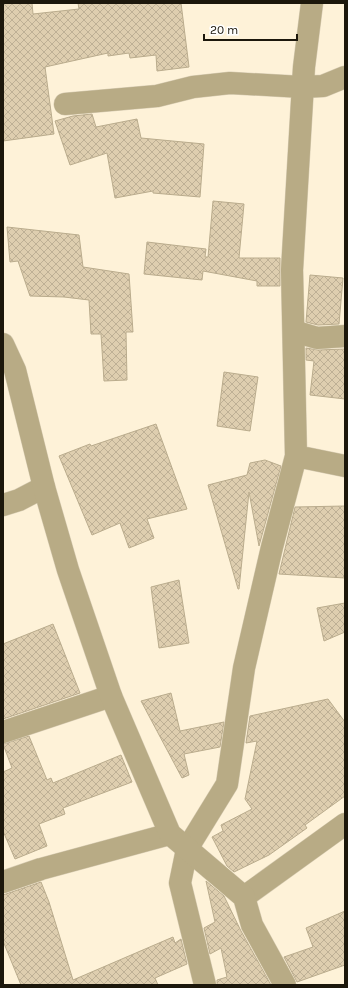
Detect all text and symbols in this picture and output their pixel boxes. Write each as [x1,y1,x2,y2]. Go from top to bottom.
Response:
scale bar [204,16,297,42]
text: 20 m [210,23,238,37]

